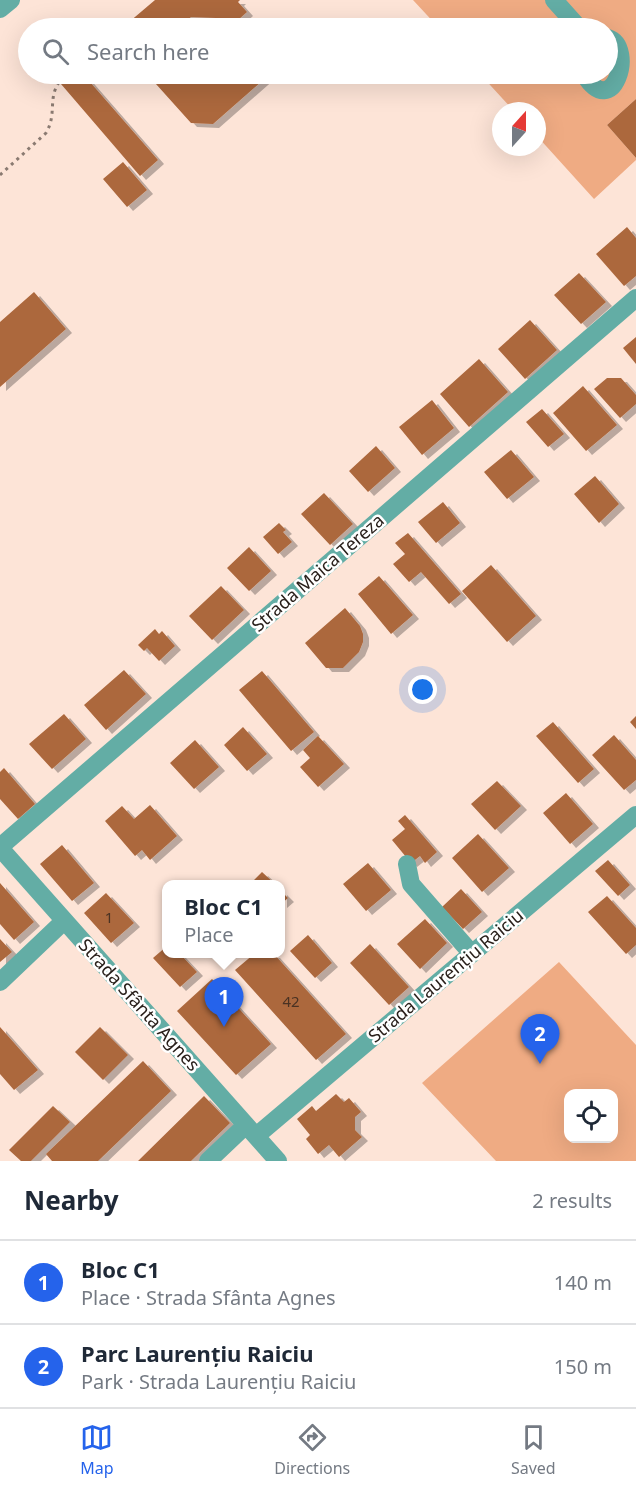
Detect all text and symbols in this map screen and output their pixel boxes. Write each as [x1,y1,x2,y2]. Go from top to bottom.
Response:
search box [18,18,618,84]
icon: search [39,35,72,68]
text: Search here [87,36,209,66]
north arrow [492,102,546,156]
street label: Strada Maica Tereza [246,508,389,637]
your location [408,675,437,704]
popup [162,880,285,958]
text: Bloc C1 [184,891,263,921]
street label: Strada Laurențiu Raiciu [363,903,528,1047]
house number: 1 [105,907,113,927]
text: Place [184,921,234,948]
street label: Strada Sfânta Agnes [74,933,206,1076]
pin: 1 [204,978,244,1027]
house number: 42 [282,991,300,1011]
pin: 2 [520,1014,560,1064]
map controls [564,1089,618,1143]
button: locate [564,1089,618,1143]
text: Nearby [24,1182,119,1218]
text: 2 results [532,1187,612,1214]
text: Bloc C1 [81,1254,160,1284]
text: 1 [38,1269,49,1296]
text: 140 m [554,1269,612,1296]
text: Place · Strada Sfânta Agnes [81,1284,336,1311]
text: Parc Laurențiu Raiciu [81,1338,313,1368]
text: 2 [38,1353,49,1380]
text: 150 m [554,1353,612,1380]
text: Park · Strada Laurențiu Raiciu [81,1368,356,1395]
tab: Map [80,1421,114,1479]
tab: Directions [274,1421,350,1479]
tab: Saved [511,1421,556,1479]

